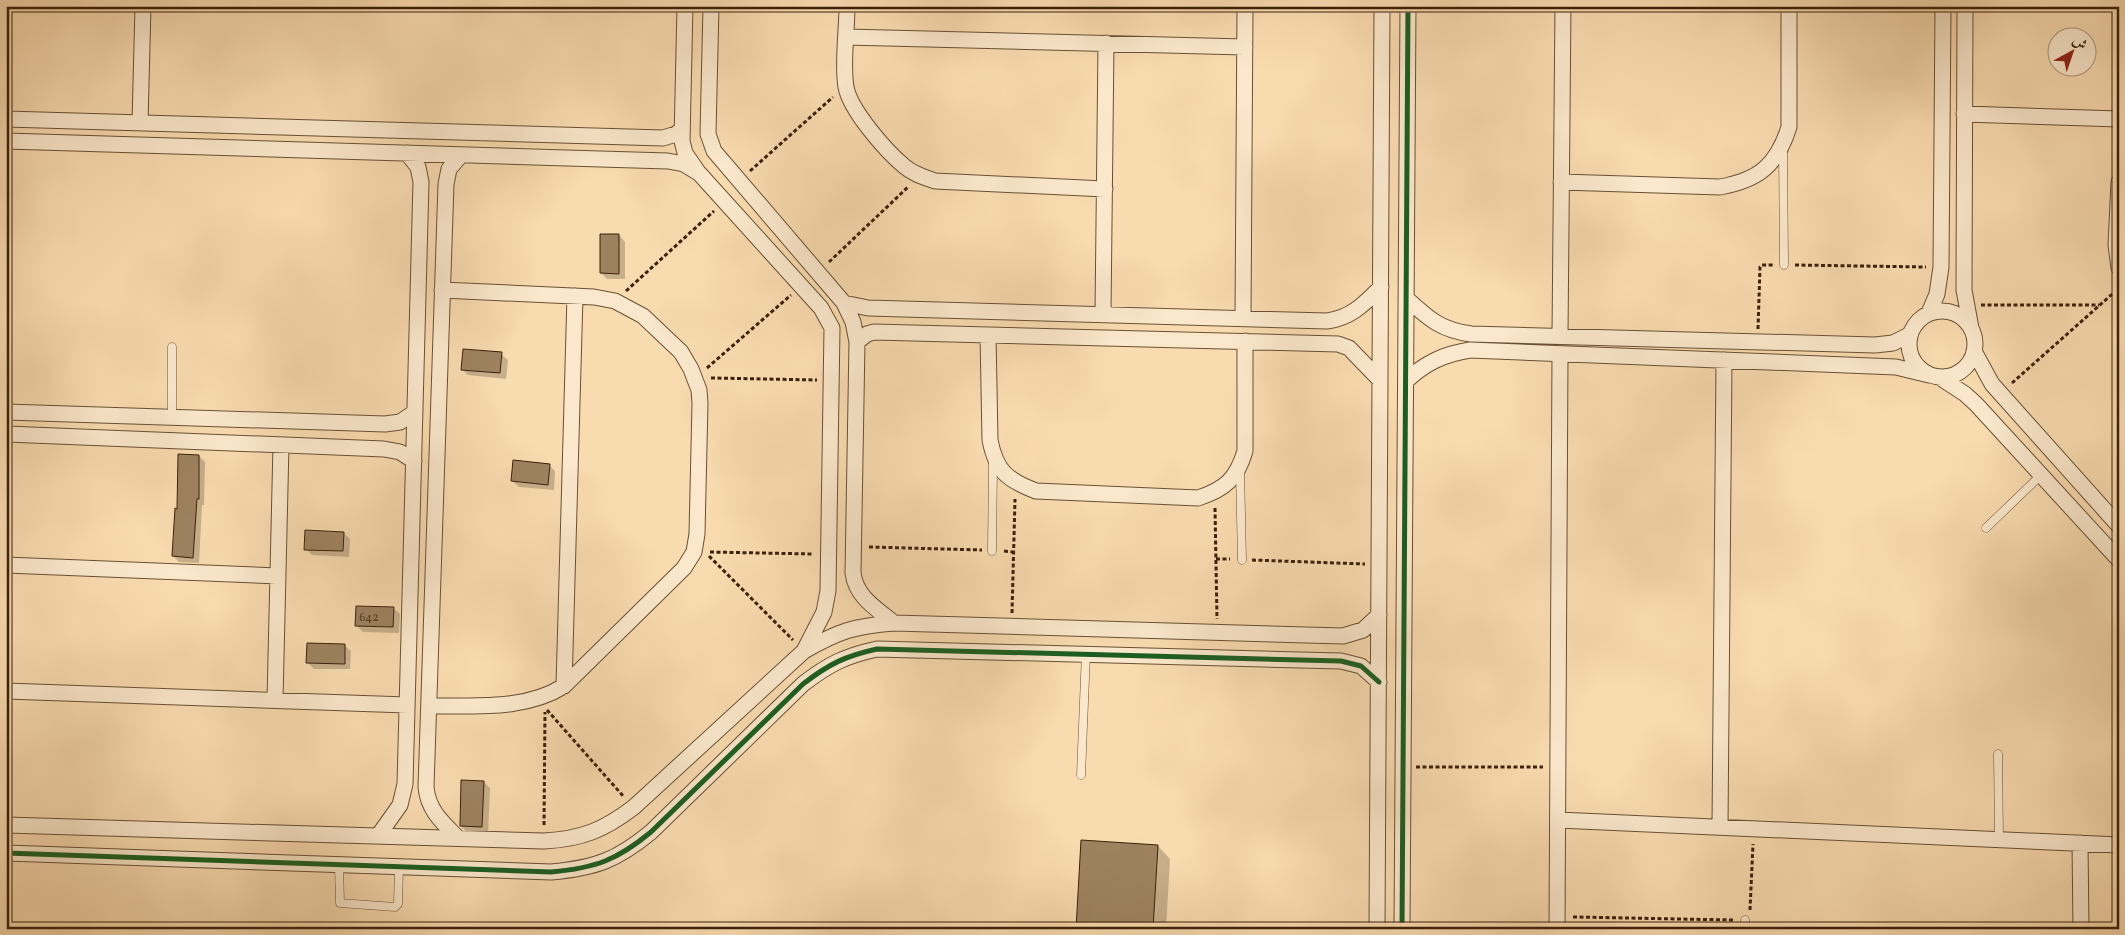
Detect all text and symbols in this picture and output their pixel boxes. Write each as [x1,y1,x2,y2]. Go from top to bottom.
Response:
north arrow [2048,28,2098,78]
text: ش [2068,31,2091,55]
house number: 642 [359,610,379,626]

